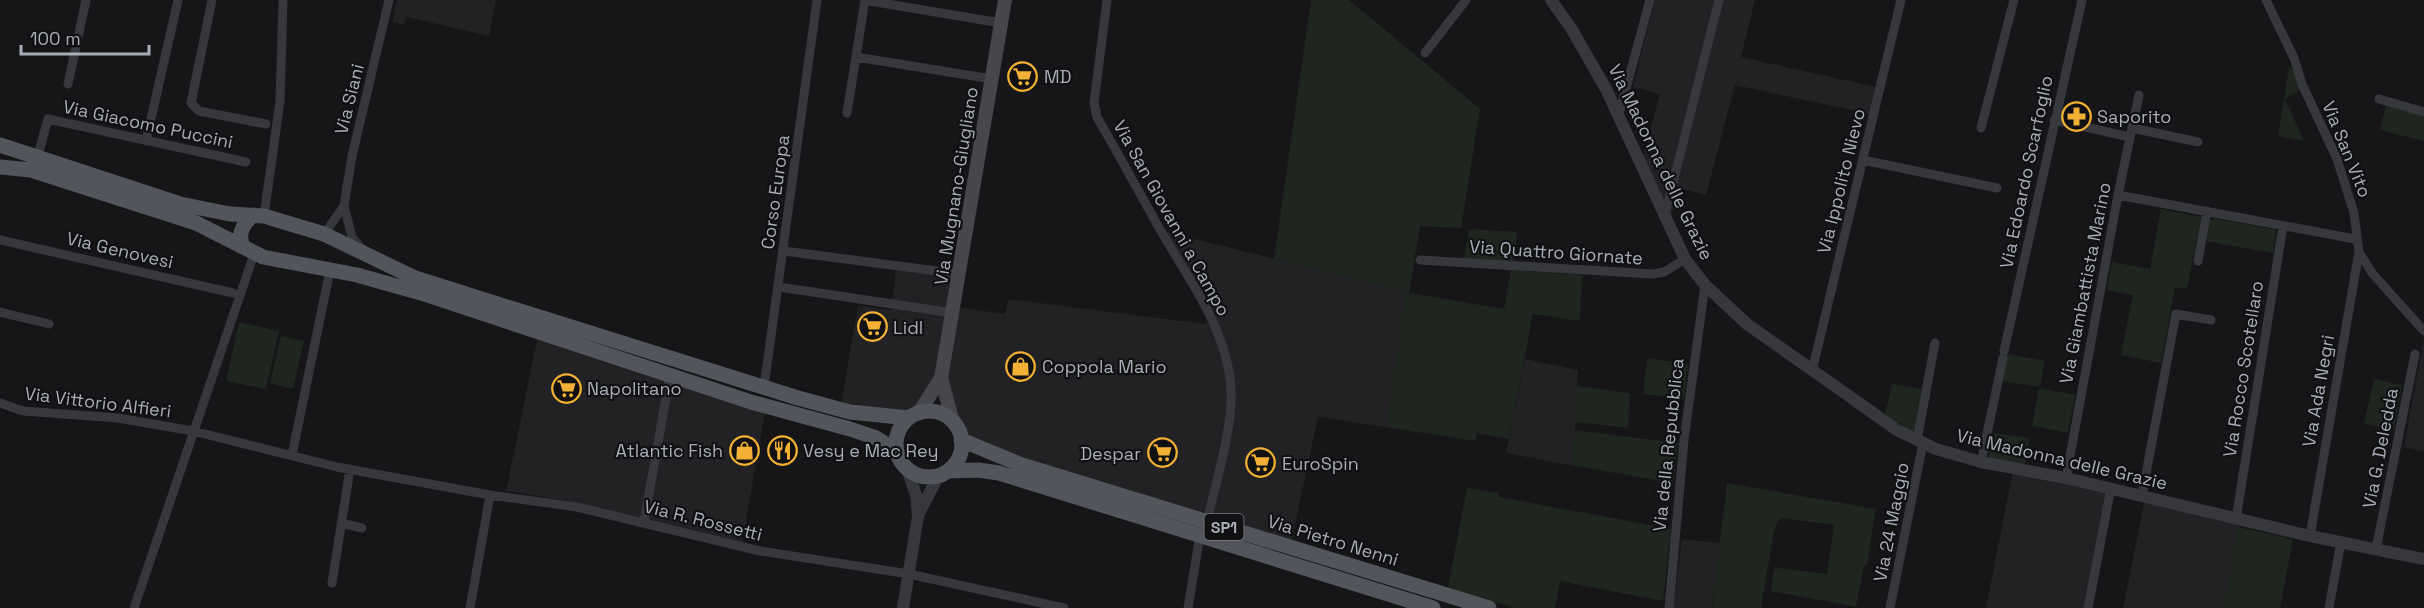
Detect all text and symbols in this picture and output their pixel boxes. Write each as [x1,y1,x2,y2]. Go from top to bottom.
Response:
scale bar [21,18,148,56]
text: 100 m [30,27,81,50]
supermarket icon: MD [1007,60,1039,92]
street label: Via Madonna delle Grazie [1603,60,1719,264]
street label: Via Siani [329,61,369,137]
place label: MD [1044,65,1072,88]
street label: Via Edoardo Scarfoglio [1994,73,2058,271]
street label: Via Mugnano-Giugliano [929,85,983,287]
street label: Via Giacomo Puccini [61,95,235,153]
street label: Via San Vito [2317,97,2377,201]
pharmacy icon: Saporito [2060,100,2092,132]
place label: Saporito [2097,105,2171,128]
street label: Via Ippolito Nievo [1812,106,1870,256]
street label: Via San Giovanni a Campo [1108,116,1236,320]
street label: Corso Europa [756,133,794,251]
street label: Via Giambattista Marino [2054,180,2116,386]
street label: Via Genovesi [64,227,176,273]
street label: Via Quattro Giornate [1468,234,1644,270]
street label: Via Rocco Scotellaro [2218,279,2268,459]
supermarket icon: Lidl [856,311,888,343]
place label: Lidl [893,316,923,339]
street label: Via Ada Negri [2297,333,2339,449]
shop icon: Coppola Mario [1005,350,1037,382]
place label: Coppola Mario [1042,355,1167,378]
street label: Via della Repubblica [1647,357,1689,533]
supermarket icon: Napolitano [550,372,582,404]
place label: Napolitano [587,377,682,400]
street label: Via Vittorio Alfieri [24,382,172,422]
street label: Via G. Deledda [2357,386,2403,510]
street label: Via Madonna delle Grazie [1954,424,2170,494]
shop icon: Atlantic Fish [728,434,760,466]
restaurant icon: Vesy e Mac Rey [766,434,798,466]
supermarket icon: Despar [1146,437,1178,469]
place label: Atlantic Fish [615,439,723,462]
place label: Vesy e Mac Rey [803,439,939,462]
place label: Despar [1080,442,1141,465]
supermarket icon: EuroSpin [1245,447,1277,479]
place label: EuroSpin [1282,452,1359,475]
street label: Via 24 Maggio [1868,460,1914,584]
street label: Via R. Rossetti [641,494,765,546]
street label: Via Pietro Nenni [1265,509,1401,571]
road number: SP1 [1204,514,1244,540]

